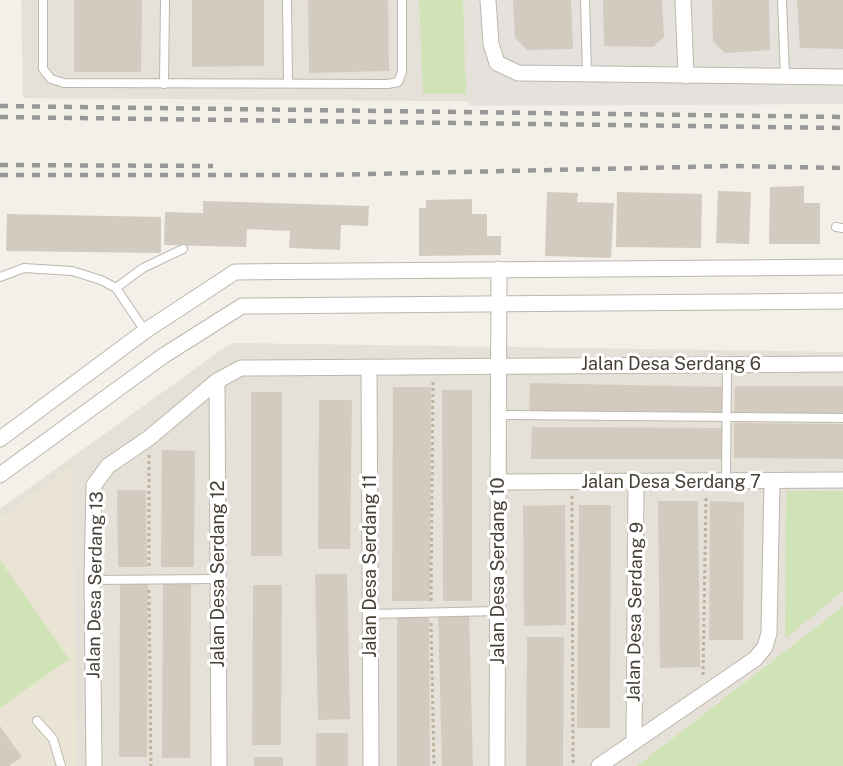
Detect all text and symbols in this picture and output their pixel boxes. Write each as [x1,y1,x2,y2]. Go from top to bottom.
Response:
street label: Jalan Desa Serdang 6 [581,353,761,374]
street label: Jalan Desa Serdang 7 [581,471,761,492]
street label: Jalan Desa Serdang 11 [359,474,380,658]
street label: Jalan Desa Serdang 10 [487,477,508,665]
street label: Jalan Desa Serdang 12 [207,481,228,667]
street label: Jalan Desa Serdang 13 [82,491,107,679]
street label: Jalan Desa Serdang 9 [622,522,647,702]

